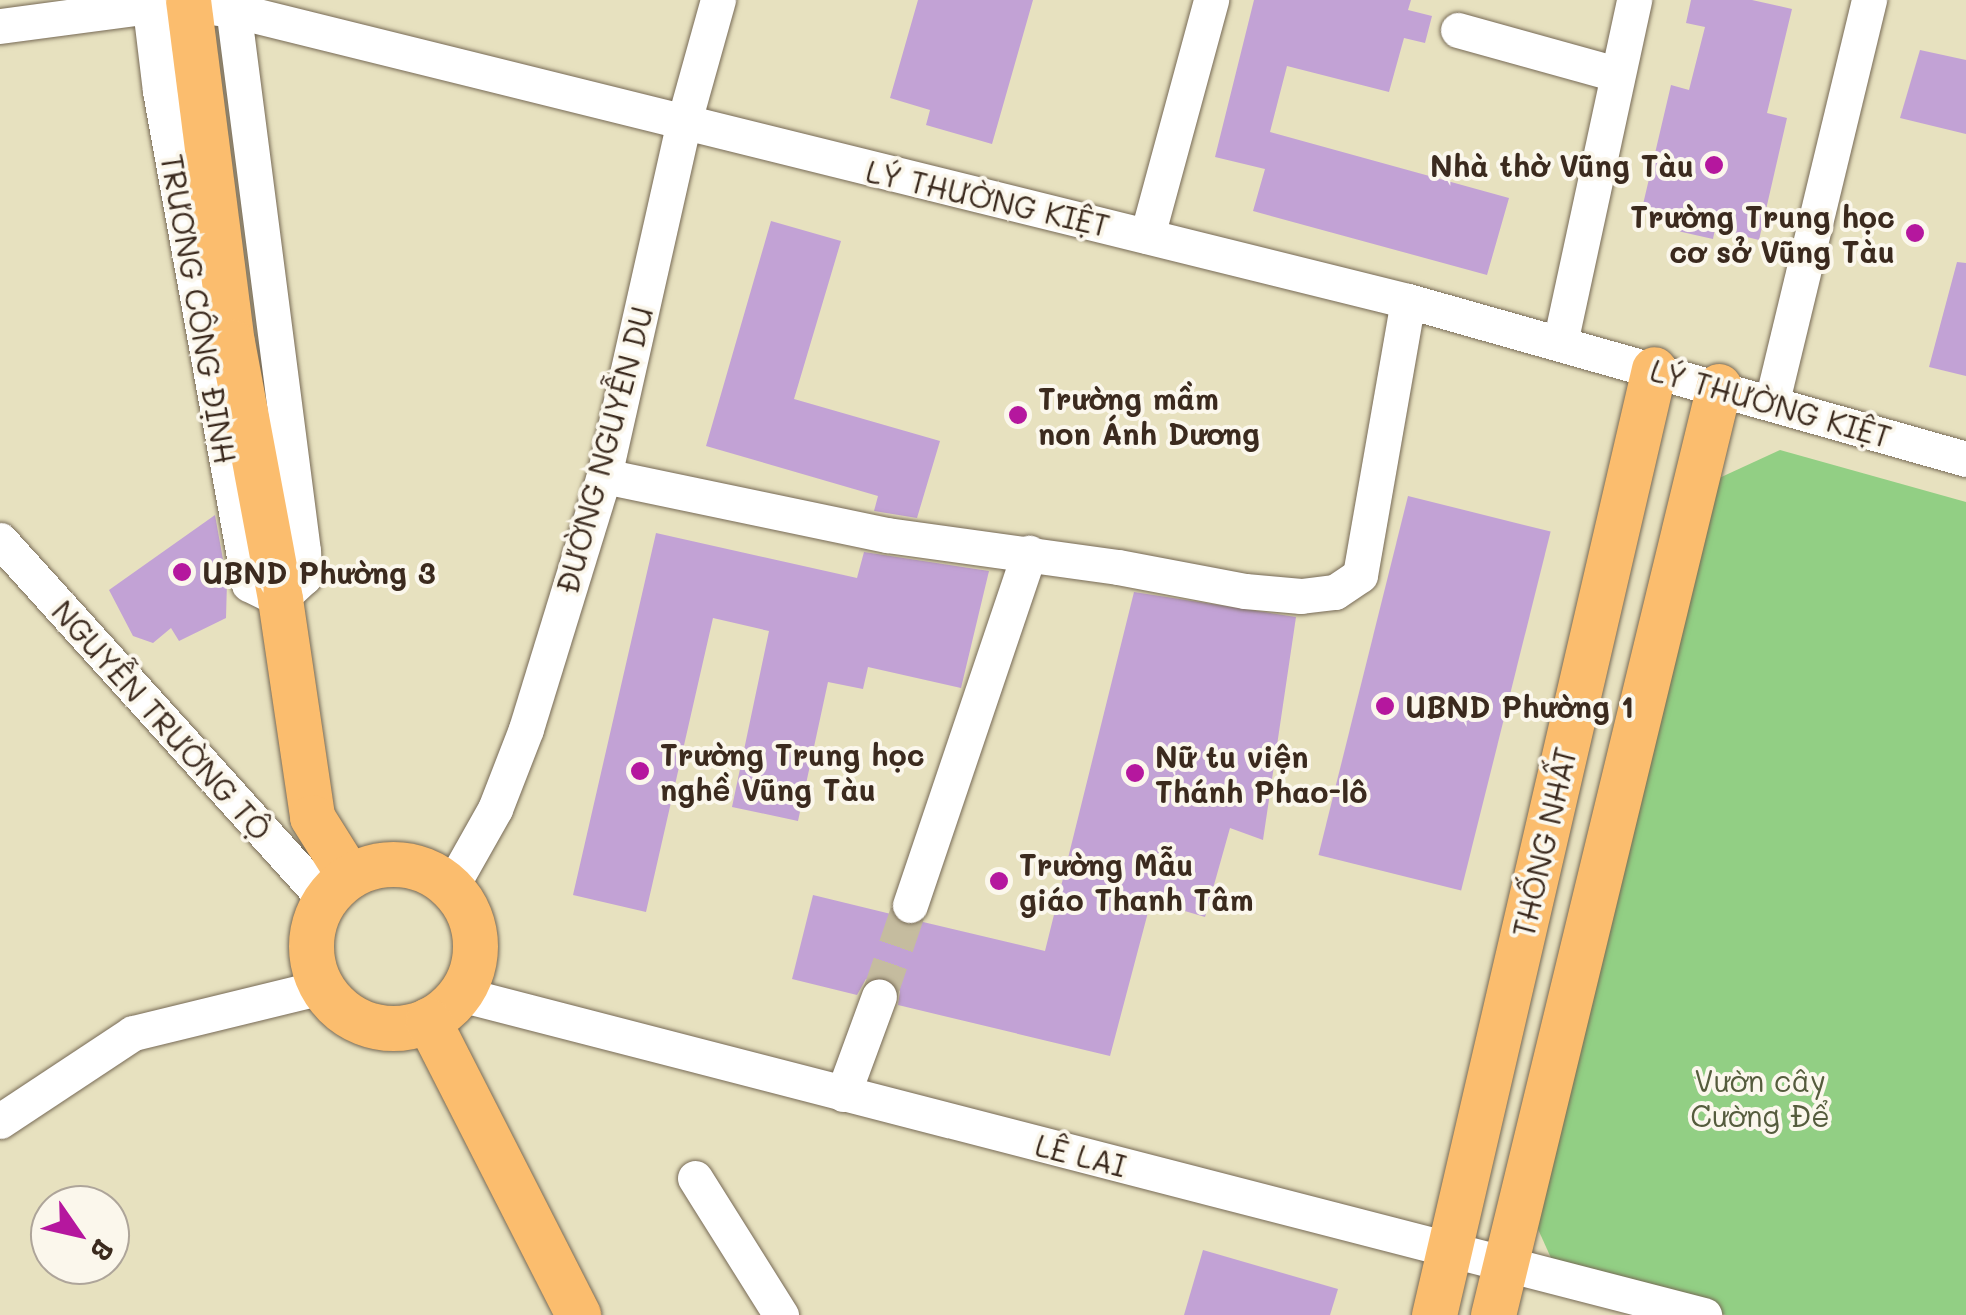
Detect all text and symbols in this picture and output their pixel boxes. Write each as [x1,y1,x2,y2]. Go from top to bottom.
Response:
place label: Nhà thờ Vũng Tàu [1430,147,1694,183]
street label: TRƯƠNG CÔNG ĐỊNH [154,151,244,467]
street label: LÝ THƯỜNG KIỆT [863,152,1113,244]
marker: Nhà thờ Vũng Tàu [1703,154,1725,176]
place label: Trường Trung học cơ sở Vũng Tàu [1630,198,1895,268]
marker: Trường Trung học cơ sở Vũng Tàu [1904,222,1926,244]
street label: ĐƯỜNG NGUYỄN DU [548,303,660,597]
street label: LÝ THƯỜNG KIỆT [1647,351,1895,455]
place label: Trường mầm non Ánh Dương [1038,380,1260,450]
marker: Trường mầm non Ánh Dương [1007,404,1029,426]
place label: UBND Phường 3 [202,554,436,590]
marker: UBND Phường 3 [171,561,193,583]
street label: NGUYỄN TRƯỜNG TỘ [45,593,279,847]
place label: UBND Phường 1 [1405,688,1634,724]
marker: UBND Phường 1 [1374,695,1396,717]
place label: Trường Trung học nghề Vũng Tàu [660,736,925,806]
place label: Nữ tu viện Thánh Phao-lô [1155,738,1368,808]
street label: THỐNG NHẤT [1505,744,1583,940]
marker: Trường Trung học nghề Vũng Tàu [629,760,651,782]
marker: Nữ tu viện Thánh Phao-lô [1124,762,1146,784]
place label: Trường Mẫu giáo Thanh Tâm [1019,846,1253,916]
marker: Trường Mẫu giáo Thanh Tâm [988,870,1010,892]
park label: Vườn cây Cường Để [1690,1062,1830,1132]
street label: LÊ LAI [1032,1126,1130,1184]
north arrow [30,1185,130,1285]
text: B [83,1233,123,1269]

